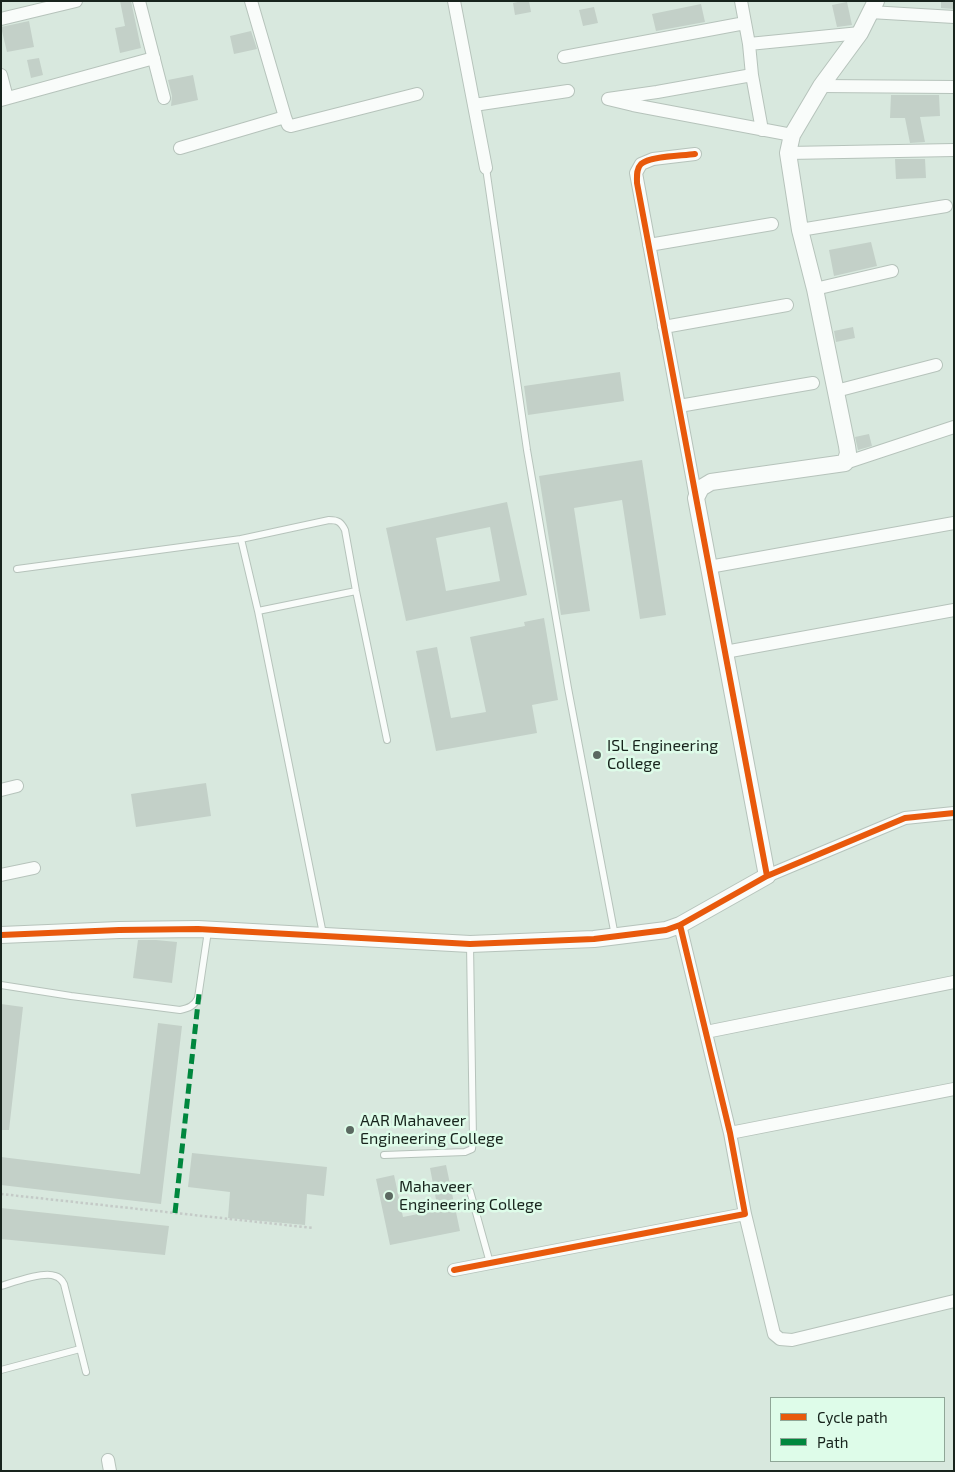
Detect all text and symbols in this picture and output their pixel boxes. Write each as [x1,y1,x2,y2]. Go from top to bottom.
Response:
place label: ISL Engineering College [607,736,718,774]
marker: ISL Engineering College [591,749,603,761]
place label: AAR Mahaveer Engineering College [360,1111,504,1149]
marker: AAR Mahaveer Engineering College [344,1124,356,1136]
place label: Mahaveer Engineering College [399,1177,543,1215]
marker: Mahaveer Engineering College [383,1190,395,1202]
legend [770,1397,945,1462]
text: Cycle path [817,1408,888,1426]
text: Path [817,1433,848,1451]

